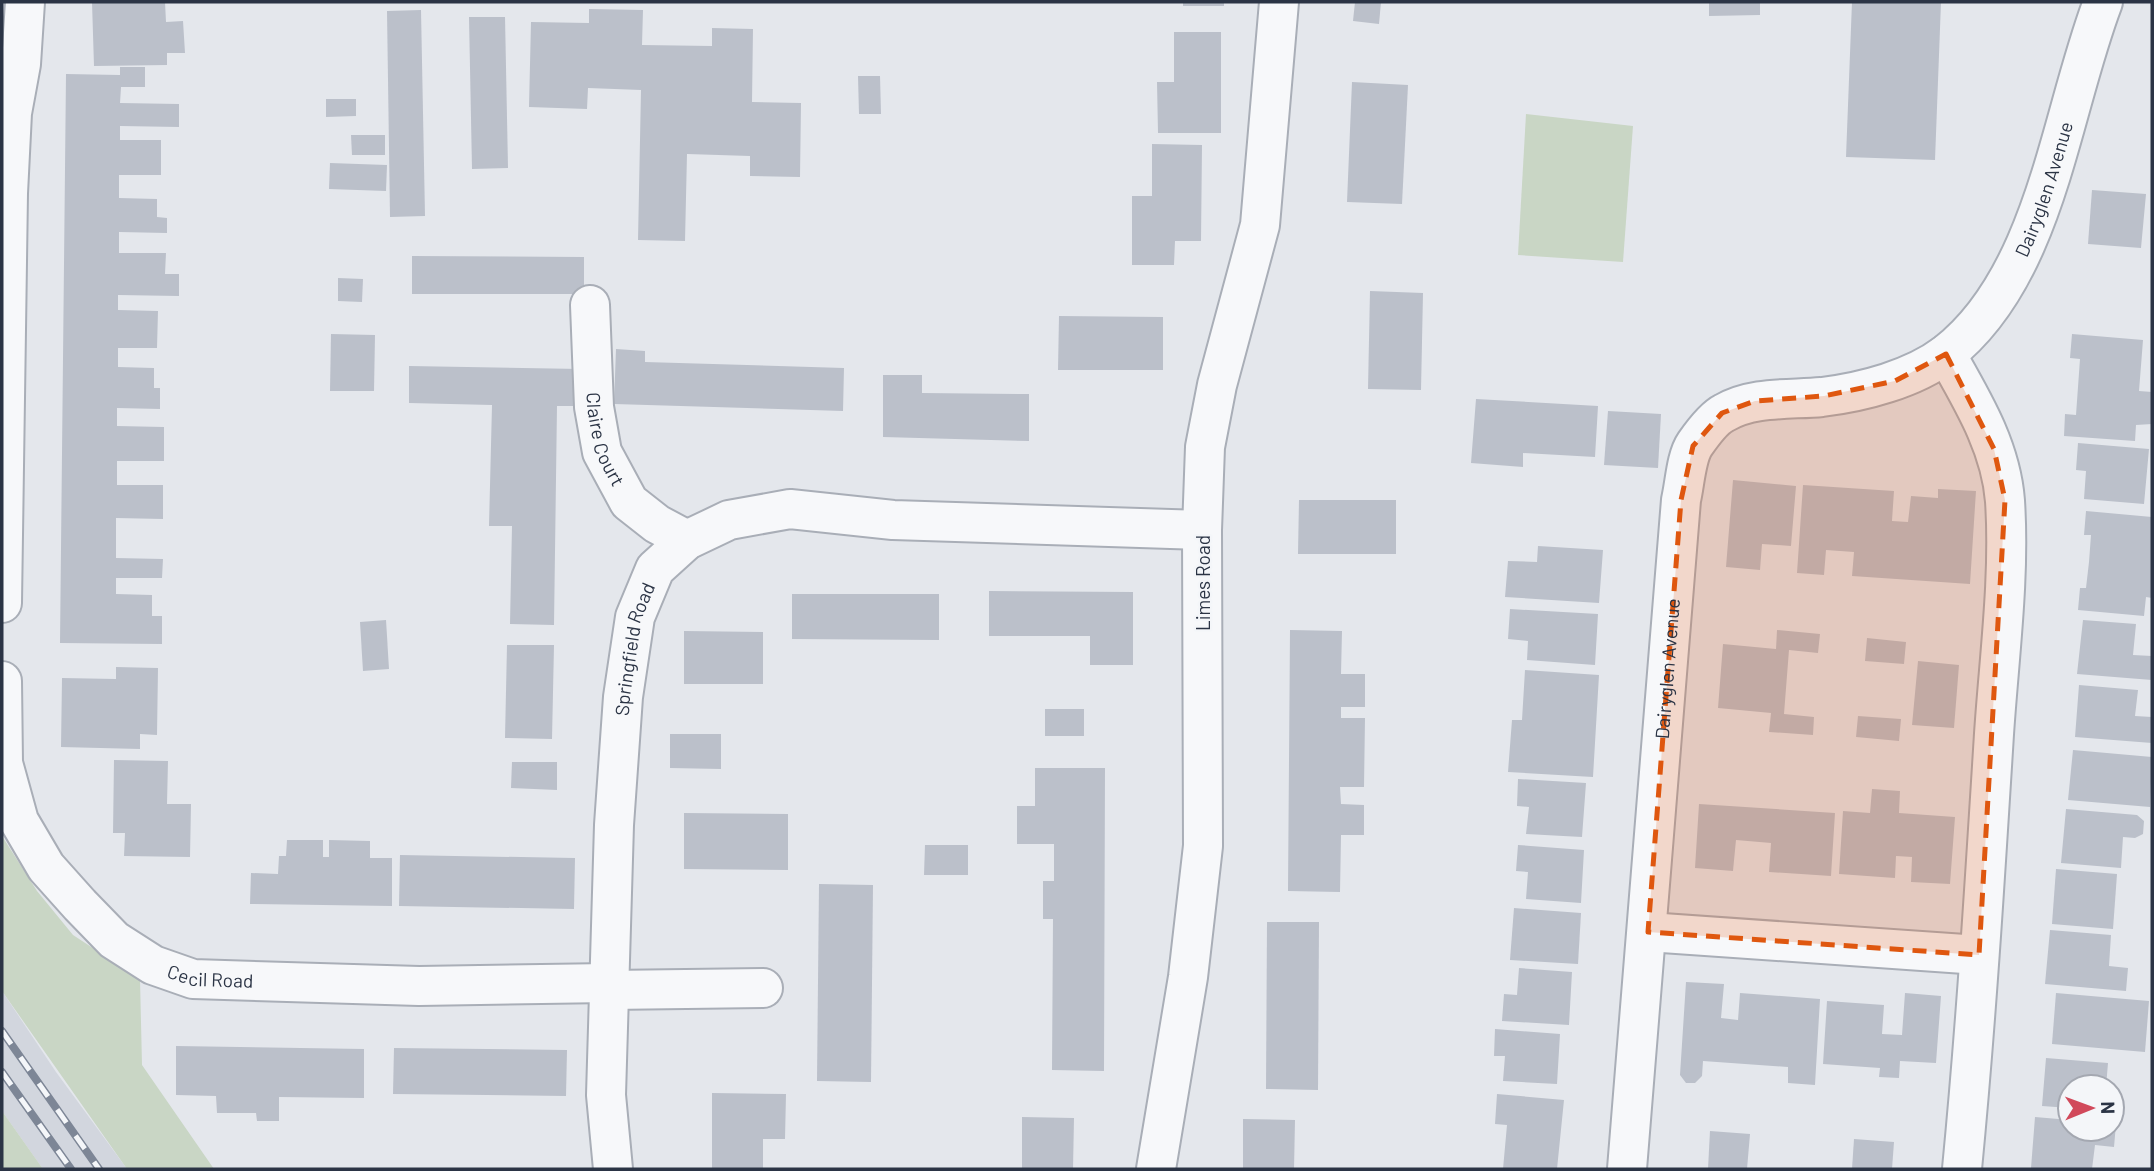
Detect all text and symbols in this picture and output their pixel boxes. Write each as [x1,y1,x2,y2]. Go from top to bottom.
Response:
street label: Dairyglen Avenue [2009,119,2077,260]
street label: Claire Court [582,392,630,490]
street label: Limes Road [1191,535,1214,631]
street label: Springfield Road [610,579,659,717]
street label: Dairyglen Avenue [1650,597,1684,740]
street label: Cecil Road [165,959,254,992]
north arrow [2056,1073,2126,1143]
text: N [2097,1101,2120,1114]

